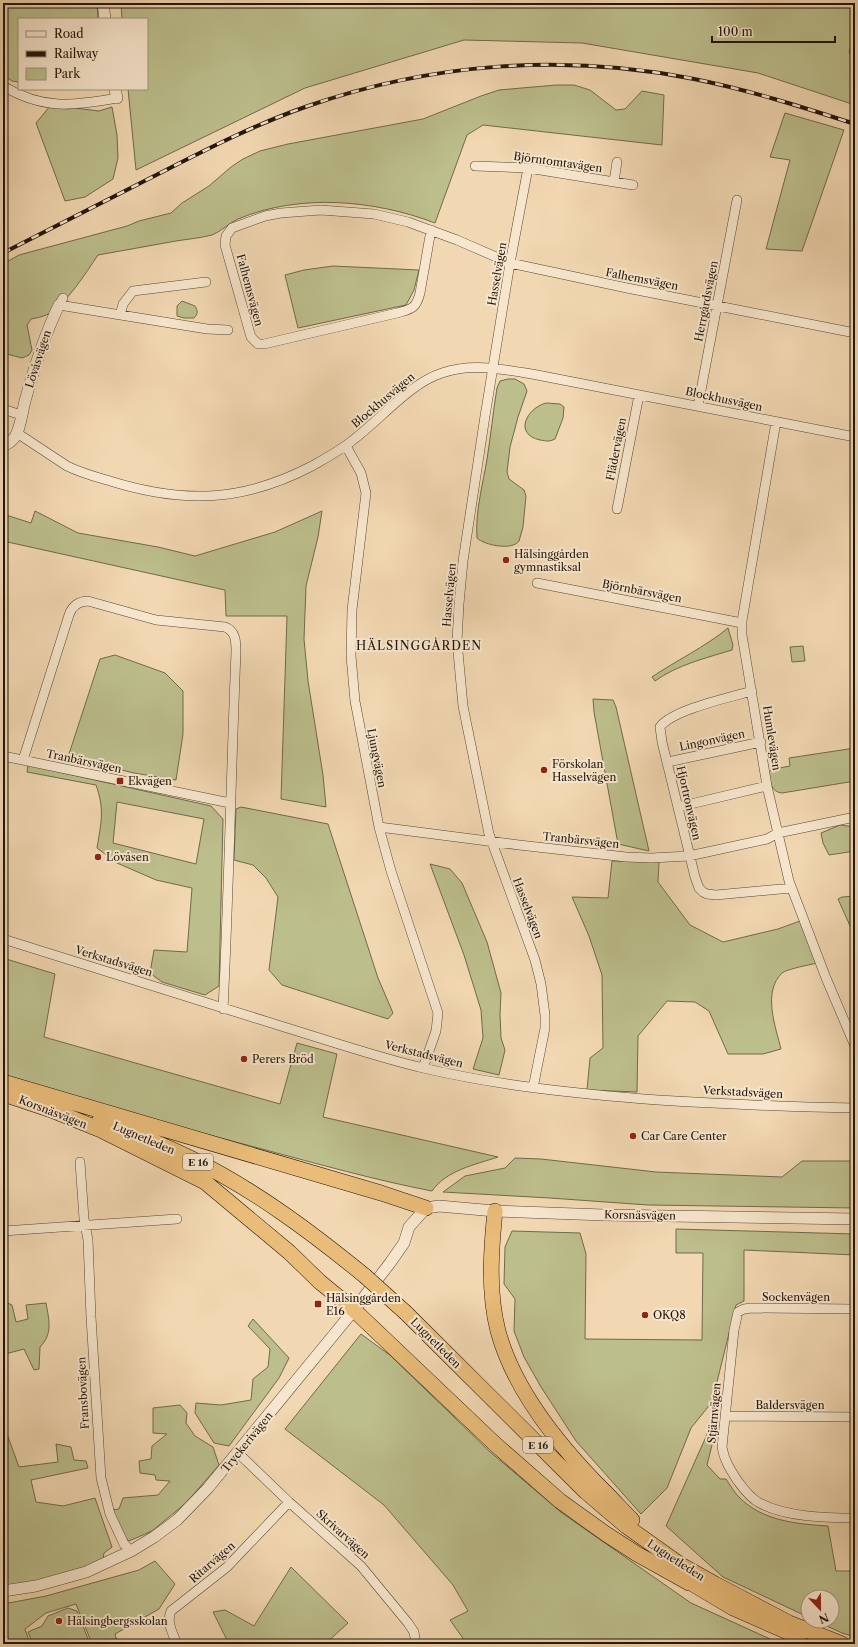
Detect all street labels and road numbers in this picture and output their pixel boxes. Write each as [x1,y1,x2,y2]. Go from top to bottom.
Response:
street label: Björntomtavägen [513,149,603,175]
street label: Hasselvägen [485,241,509,307]
street label: Falhemsvägen [234,252,266,328]
street label: Herrgårdsvägen [691,259,721,343]
street label: Falhemsvägen [604,265,680,293]
street label: Lövåsvägen [22,328,54,390]
street label: Blockhusvägen [348,369,418,431]
street label: Blockhusvägen [684,384,764,414]
street label: Flädervägen [603,416,629,482]
street label: Hasselvägen [439,562,459,628]
street label: Björnbärsvägen [601,576,683,606]
street label: Humlevägen [760,704,784,772]
street label: Lingonvägen [678,726,746,754]
street label: Ljungvägen [364,727,390,789]
street label: Tranbärsvägen [45,746,123,776]
street label: Hjortronvägen [674,764,704,842]
street label: Tranbärsvägen [542,829,620,851]
street label: Hasselvägen [510,875,546,941]
street label: Verkstadsvägen [73,942,154,979]
street label: Verkstadsvägen [382,1037,465,1071]
street label: Verkstadsvägen [702,1083,784,1101]
street label: Korsnäsvägen [17,1093,89,1131]
street label: Lugnetleden [111,1119,177,1157]
road number: E 16 [183,1154,213,1170]
street label: Korsnäsvägen [604,1207,676,1223]
street label: Sockenvägen [762,1290,830,1304]
street label: Lugnetleden [408,1315,464,1371]
street label: Fransbovägen [74,1356,92,1430]
street label: Stjärnvägen [704,1382,724,1444]
street label: Baldersvägen [755,1398,825,1412]
street label: Tryckerivägen [218,1409,276,1475]
road number: E 16 [523,1437,553,1453]
street label: Skrivarvägen [313,1506,373,1562]
street label: Lugnetleden [645,1536,708,1584]
street label: Ritarvägen [186,1538,238,1586]

